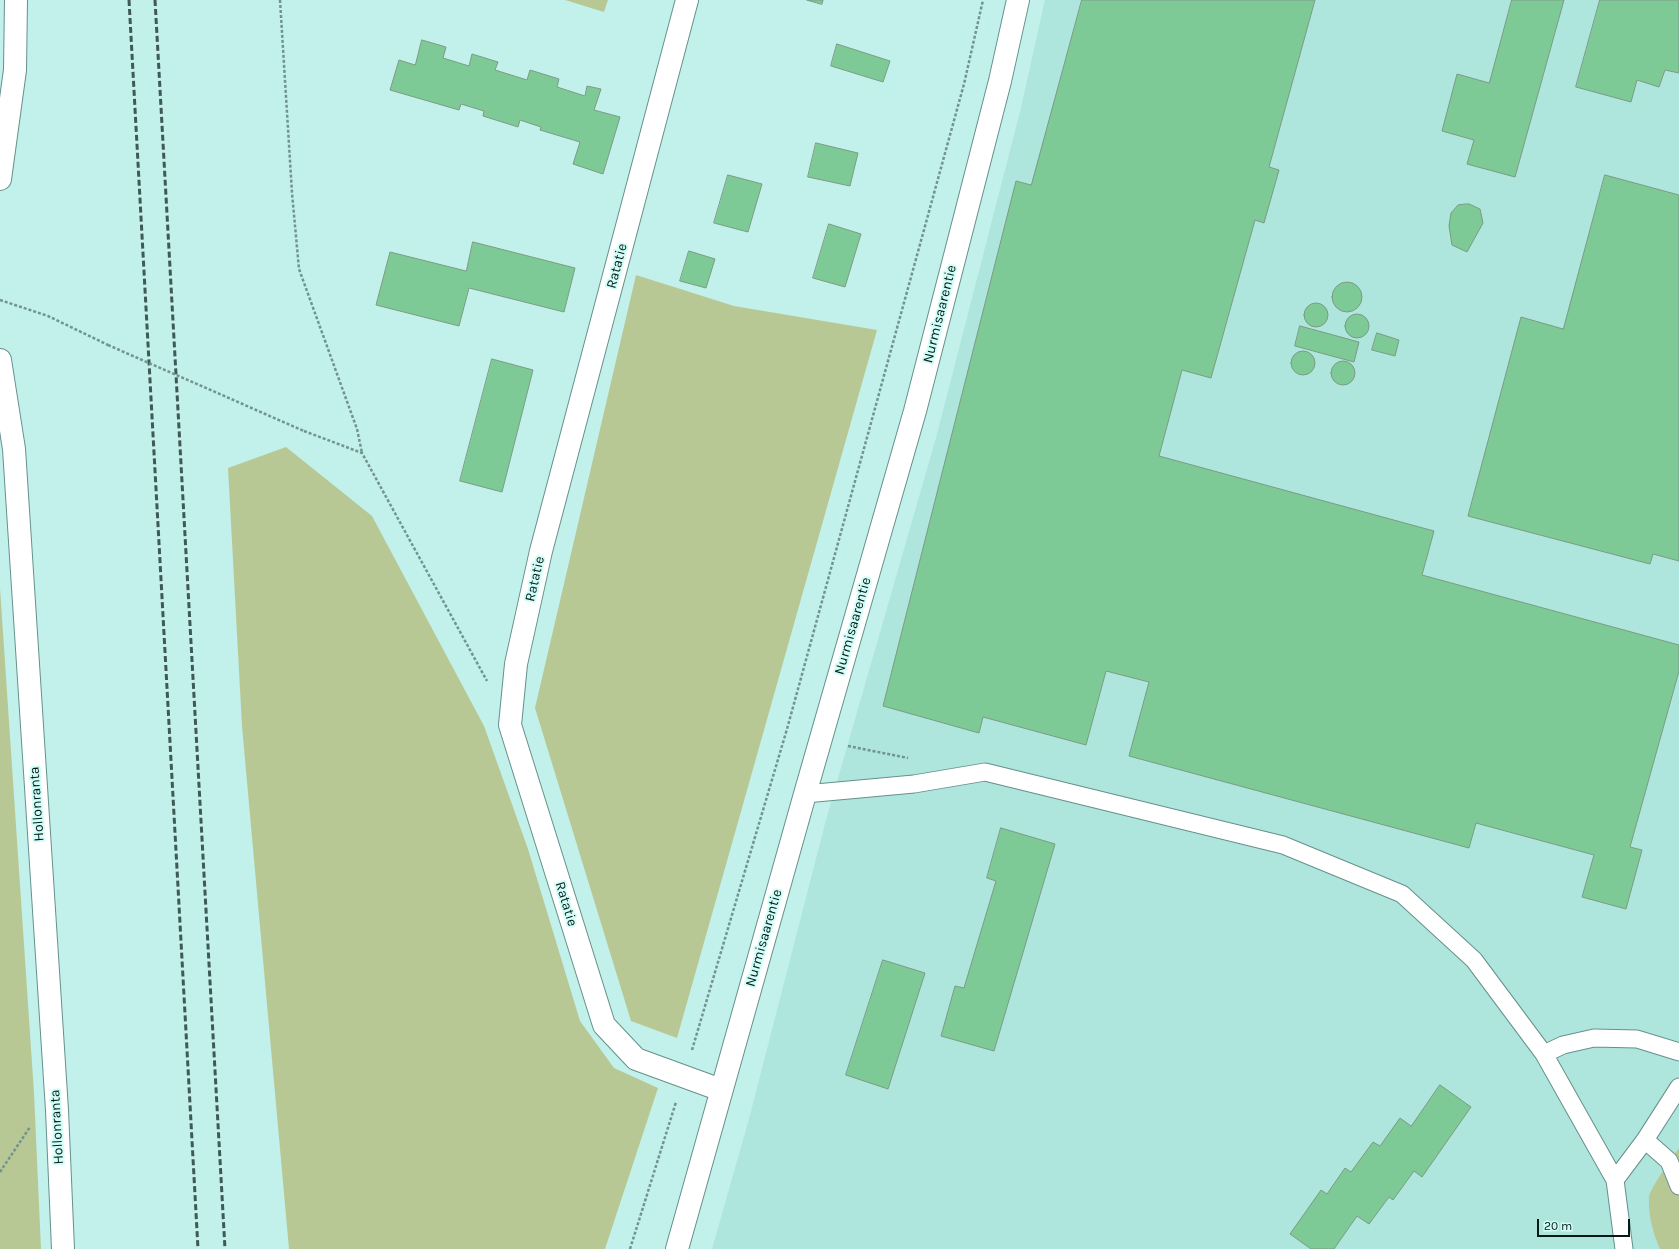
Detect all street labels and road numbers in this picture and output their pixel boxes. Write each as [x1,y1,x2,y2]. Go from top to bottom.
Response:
street label: Ratatie [603,242,631,290]
street label: Nurmisaarentie [920,263,960,365]
street label: Ratatie [522,555,548,603]
street label: Nurmisaarentie [831,575,875,677]
street label: Hollonranta [26,766,48,842]
street label: Ratatie [551,880,581,928]
street label: Nurmisaarentie [742,887,786,989]
street label: Hollonranta [47,1089,67,1165]

